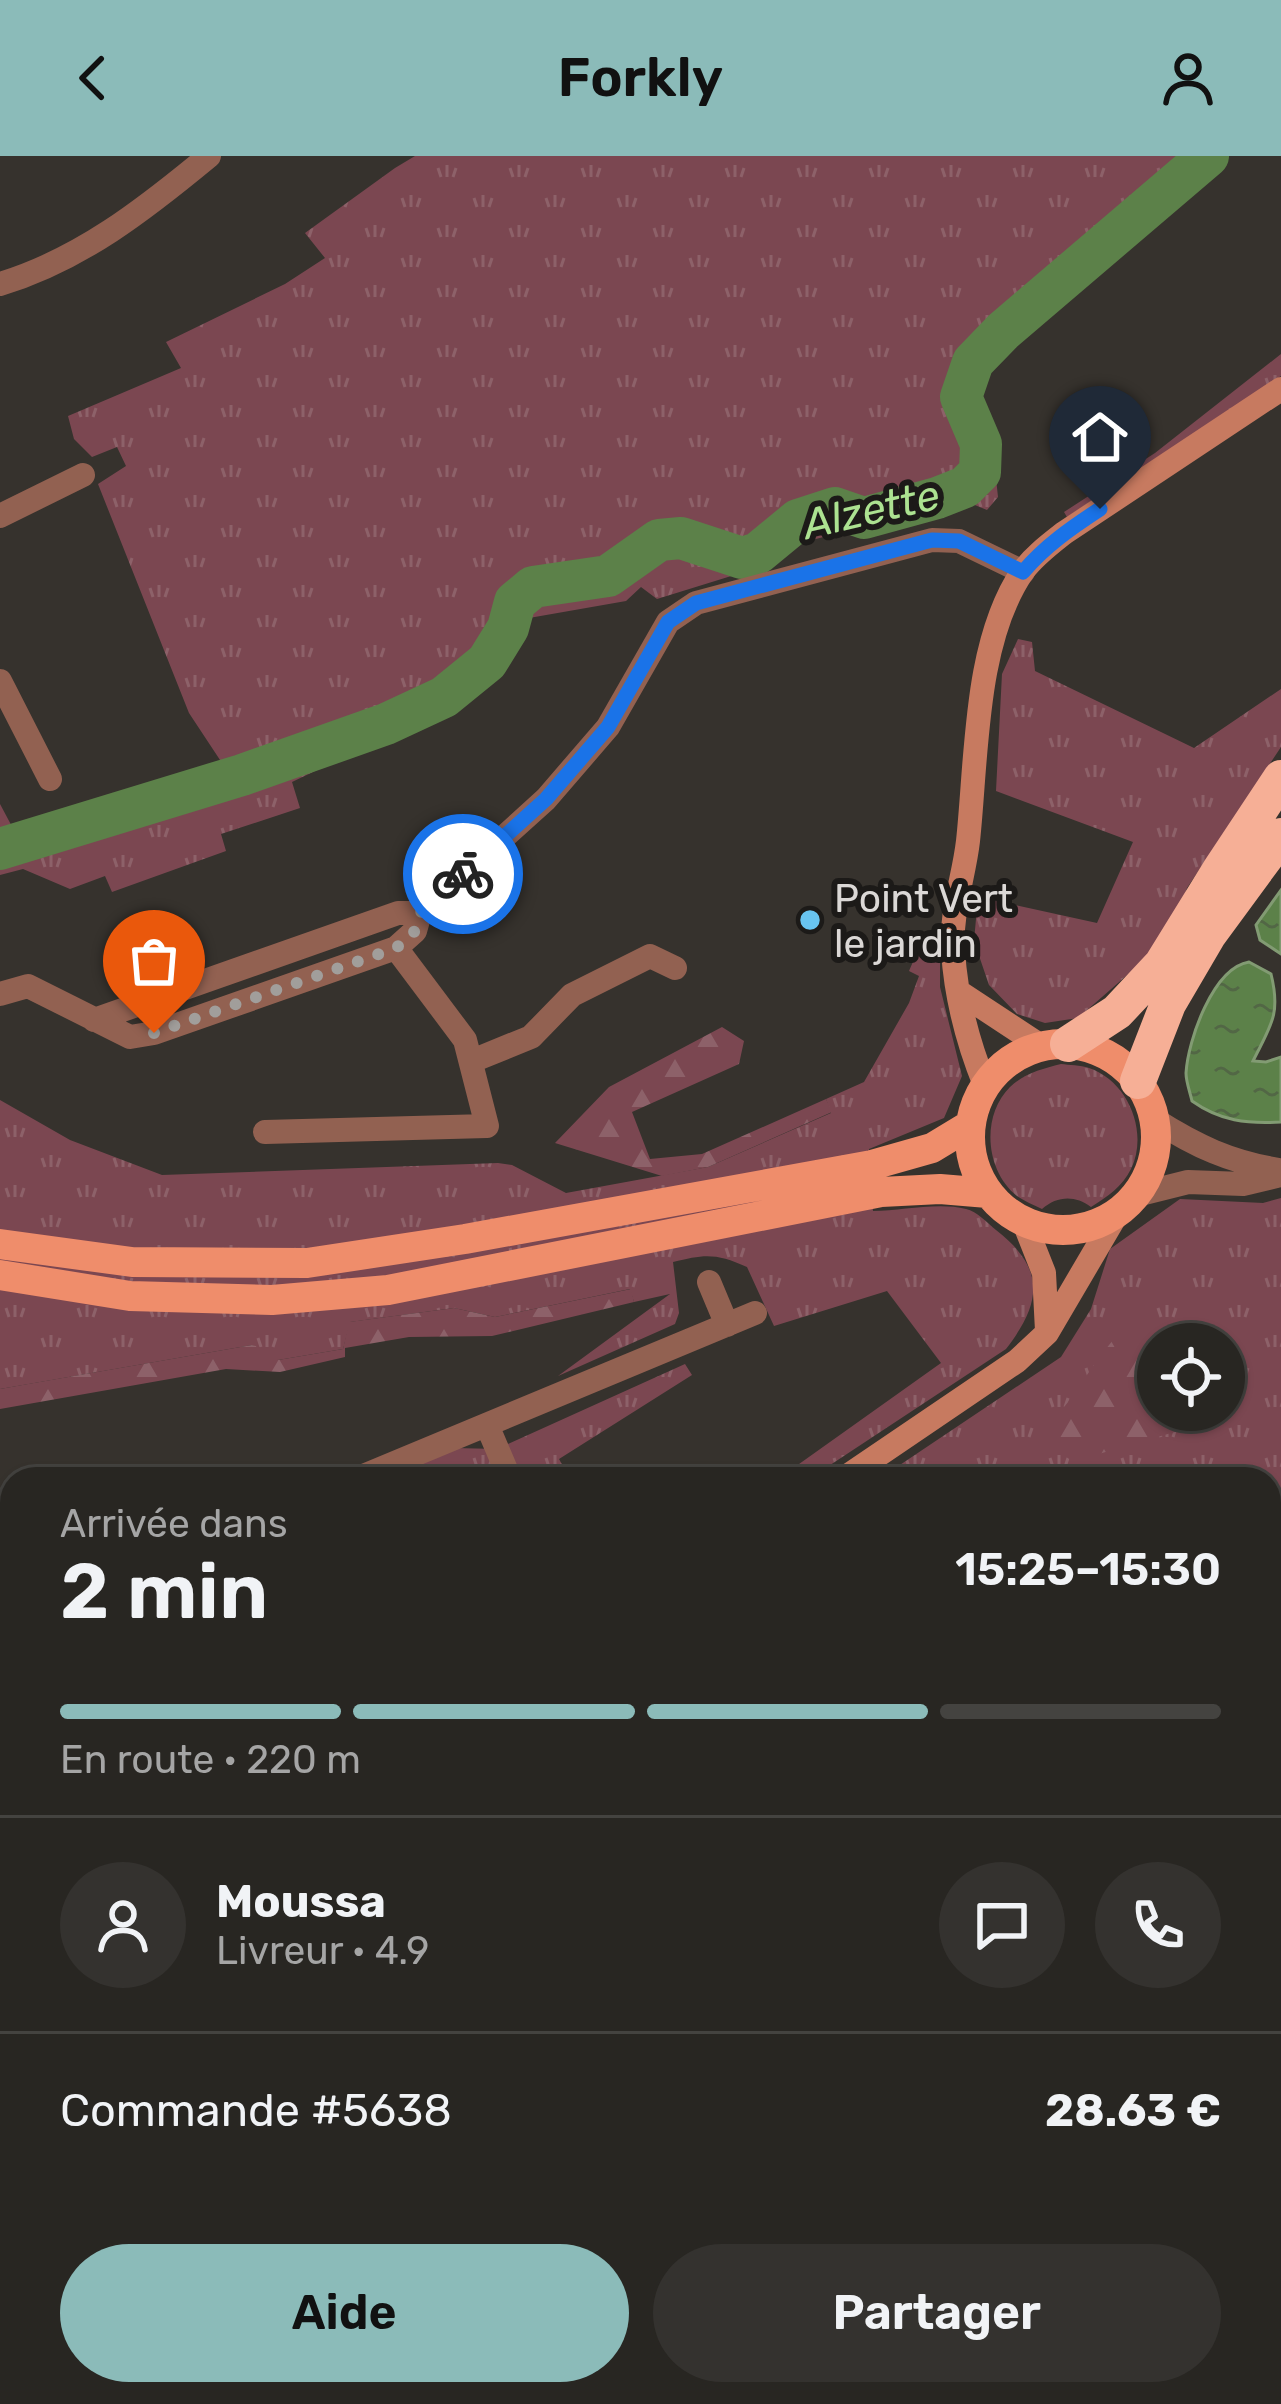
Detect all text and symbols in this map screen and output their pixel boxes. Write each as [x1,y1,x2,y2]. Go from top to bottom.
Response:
icon: back [60,45,126,111]
icon: person [1155,45,1221,111]
text: Forkly [558,46,723,110]
pin [1049,386,1151,509]
icon: home [1067,404,1133,470]
water label: Alzette [796,470,944,550]
courier [403,814,523,934]
icon: bike [430,841,496,907]
place label: Point Vert le jardin [834,876,1013,967]
marker: Point Vert le jardin [797,907,823,933]
pin [103,910,205,1033]
icon: bag [121,928,187,994]
map controls [1137,1323,1245,1431]
button: locate [1137,1323,1245,1431]
text: Arrivée dans [60,1501,288,1547]
text: 15:25–15:30 [955,1543,1221,1596]
text: 2 min [60,1545,268,1638]
text: En route · 220 m [60,1737,361,1783]
button: person [60,1862,186,1988]
button: chat [939,1862,1065,1988]
button: phone [1095,1862,1221,1988]
text: Moussa [216,1875,386,1928]
text: Livreur · 4.9 [216,1928,430,1974]
text: Commande #5638 [60,2084,452,2137]
text: 28.63 € [1045,2084,1221,2137]
button: Aide [60,2244,629,2382]
button: Partager [653,2244,1221,2382]

